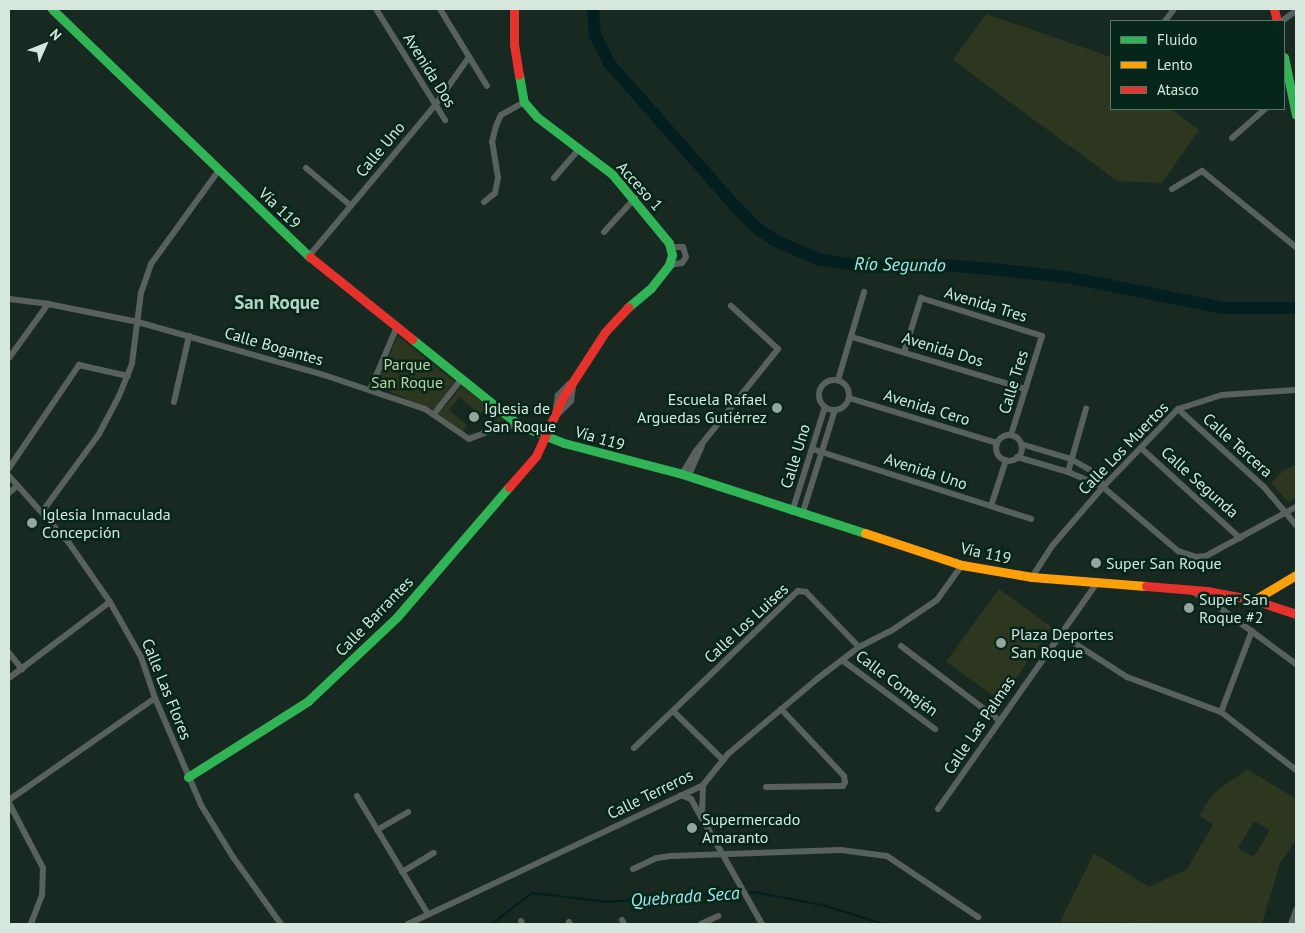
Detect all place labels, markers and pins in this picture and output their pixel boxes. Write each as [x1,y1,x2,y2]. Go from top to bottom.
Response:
place label: Escuela Rafael Arguedas Gutiérrez [637,389,767,427]
place label: Iglesia de San Roque [484,398,556,436]
marker: Escuela Rafael Arguedas Gutiérrez [771,402,783,414]
marker: Iglesia de San Roque [468,411,480,423]
place label: Iglesia Inmaculada Concepción [42,504,171,542]
marker: Iglesia Inmaculada Concepción [26,517,38,529]
place label: Super San Roque [1106,553,1222,573]
marker: Super San Roque [1090,557,1102,569]
place label: Super San Roque #2 [1199,589,1268,627]
marker: Super San Roque #2 [1183,602,1195,614]
place label: Plaza Deportes San Roque [1011,624,1114,662]
marker: Plaza Deportes San Roque [995,637,1007,649]
place label: Supermercado Amaranto [702,809,800,847]
marker: Supermercado Amaranto [686,822,698,834]

